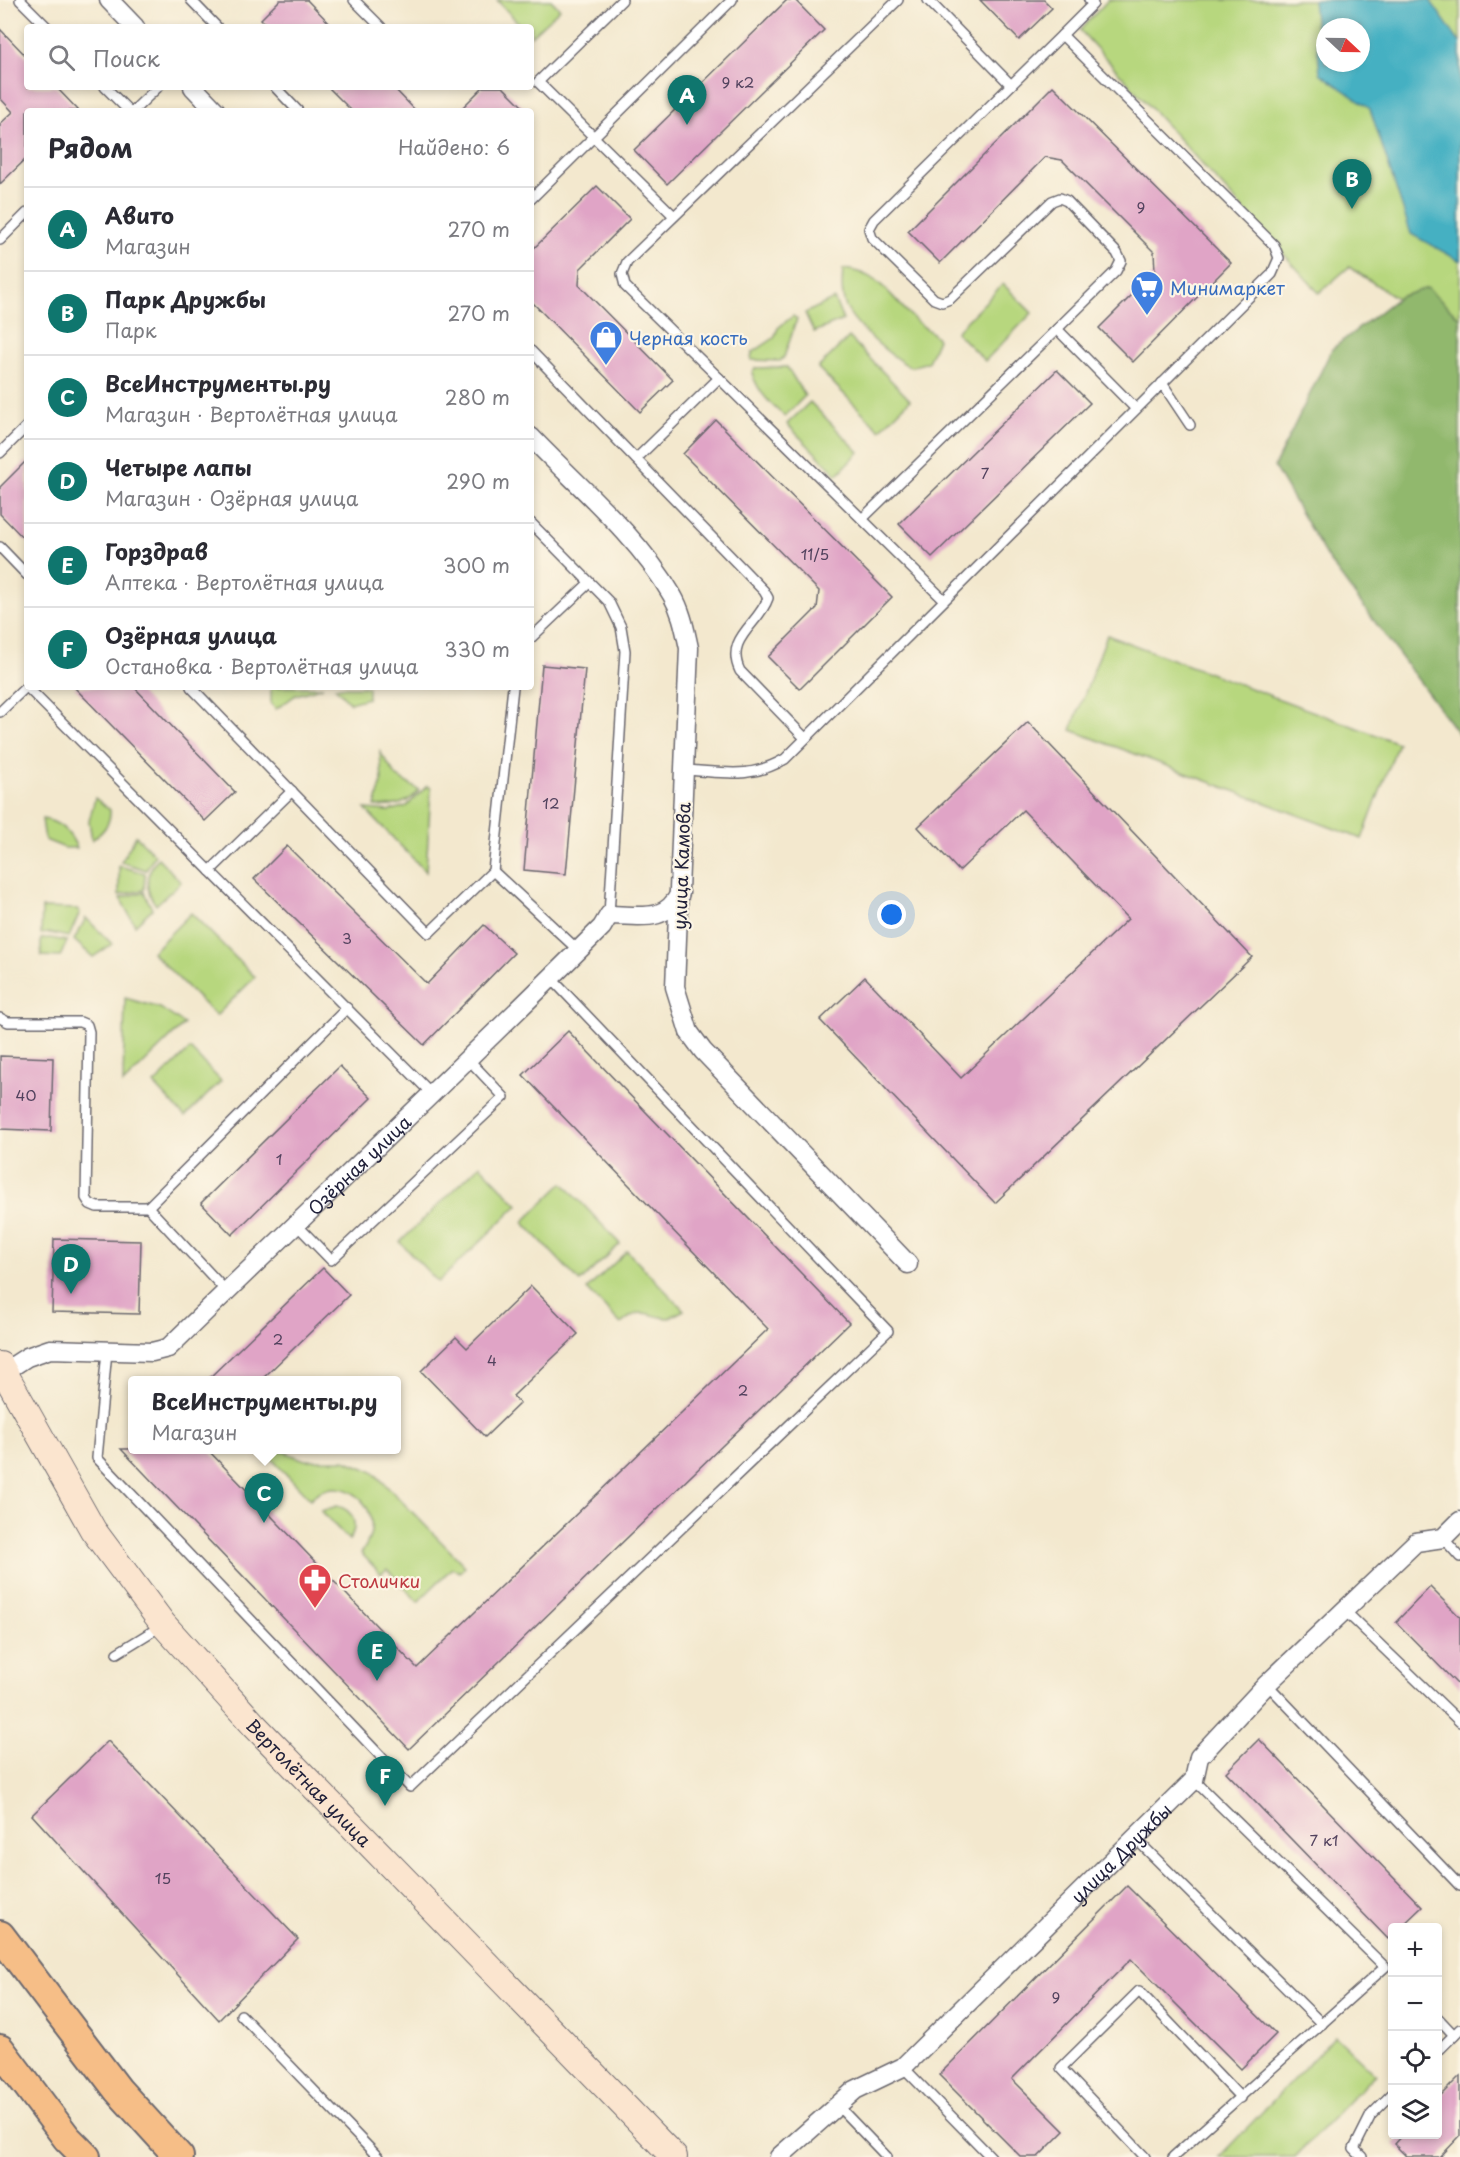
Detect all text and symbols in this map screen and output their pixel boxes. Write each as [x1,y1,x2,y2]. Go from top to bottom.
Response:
north arrow [1316,18,1370,72]
search box [24,24,534,90]
icon: search [45,41,78,74]
text: Поиск [93,41,160,74]
house number: 9 к2 [722,70,754,93]
pin: A [668,76,706,125]
text: Рядом [48,128,133,167]
text: Найдено: 6 [398,132,510,162]
pin: B [1332,160,1372,209]
house number: 9 [1137,195,1145,218]
text: Авито [105,198,174,231]
text: A [60,214,75,244]
text: 270 m [447,214,510,244]
text: Магазин [105,231,191,261]
supermarket icon: Минимаркет [1129,269,1165,316]
place label: Минимаркет [1170,274,1285,301]
text: Парк Дружбы [105,282,266,315]
text: B [61,298,74,328]
text: 270 m [447,298,510,328]
text: Парк [105,315,157,345]
shop icon: Черная кость [588,319,624,366]
place label: Черная кость [629,324,748,351]
text: ВсеИнструменты.ру [105,366,331,399]
text: C [60,382,75,412]
text: 280 m [445,382,510,412]
text: Магазин · Вертолётная улица [105,399,397,429]
text: Четыре лапы [105,450,252,483]
house number: 7 [981,461,990,484]
text: D [60,466,75,496]
text: 290 m [446,466,510,496]
text: Магазин · Озёрная улица [105,483,358,513]
text: Горздрав [105,534,208,567]
house number: 11/5 [801,542,829,565]
text: E [61,550,74,580]
text: 300 m [443,550,510,580]
text: Аптека · Вертолётная улица [105,567,384,597]
text: Озёрная улица [105,618,277,651]
text: F [62,634,73,664]
text: 330 m [444,634,510,664]
text: Остановка · Вертолётная улица [105,651,418,681]
house number: 12 [542,791,560,814]
street label: улица Камова [665,801,697,930]
your location [877,900,906,929]
house number: 3 [342,926,352,949]
house number: 40 [16,1083,36,1106]
street label: Озёрная улица [301,1108,417,1221]
house number: 1 [276,1147,282,1170]
pin: D [52,1244,90,1294]
house number: 2 [273,1327,283,1350]
house number: 4 [487,1348,497,1371]
popup [128,1376,401,1454]
house number: 2 [738,1378,748,1401]
text: ВсеИнструменты.ру [152,1384,377,1417]
text: Магазин [152,1417,237,1447]
pin: C [244,1474,284,1523]
pharmacy icon: Столички [297,1562,333,1609]
place label: Столички [338,1567,420,1594]
pin: E [358,1632,397,1681]
street label: Вертолётная улица [241,1712,379,1853]
pin: F [366,1756,404,1806]
street label: улица Дружбы [1064,1796,1177,1909]
house number: 7 к1 [1309,1828,1339,1851]
house number: 15 [155,1866,171,1889]
map controls [1388,1923,1442,2139]
button: + [1388,1923,1442,1977]
button: − [1388,1977,1442,2031]
house number: 9 [1052,1985,1060,2008]
button: locate [1388,2031,1442,2085]
button: layers [1388,2085,1442,2139]

